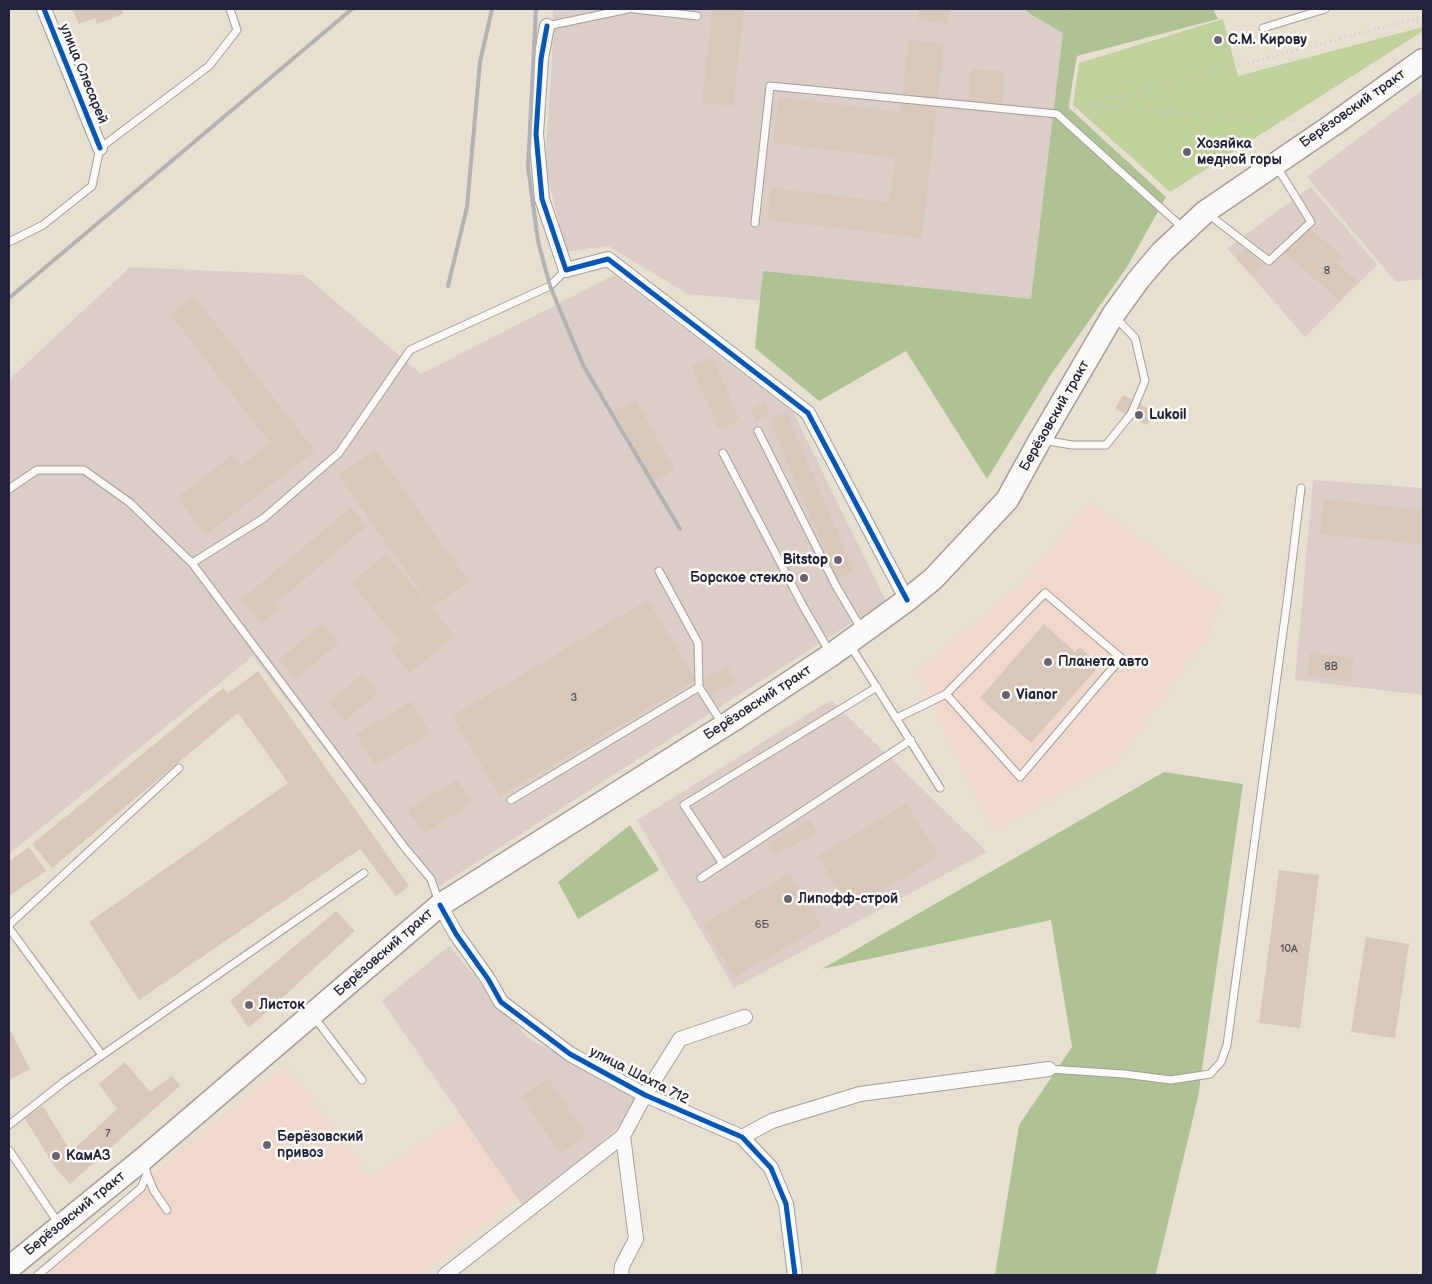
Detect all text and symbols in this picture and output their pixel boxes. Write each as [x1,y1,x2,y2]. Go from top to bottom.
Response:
street label: улица Слесарей [55,21,111,127]
place label: С.М. Кирову [1228,32,1307,48]
marker: С.М. Кирову [1212,34,1224,46]
street label: Берёзовский тракт [1297,66,1409,152]
place label: Хозяйка медной горы [1197,136,1282,168]
marker: Хозяйка медной горы [1181,146,1193,158]
house number: 8 [1324,264,1330,278]
street label: Берёзовский тракт [1016,358,1094,474]
place label: Lukoil [1149,407,1187,423]
marker: Lukoil [1133,409,1145,421]
place label: Bitstop [783,552,828,568]
marker: Bitstop [832,554,844,566]
place label: Борское стекло [690,570,794,586]
marker: Борское стекло [798,572,810,584]
place label: Планета авто [1058,654,1149,670]
marker: Планета авто [1042,656,1054,668]
house number: 8В [1324,660,1338,674]
street label: Берёзовский тракт [701,662,815,744]
place label: Vianor [1016,687,1057,703]
marker: Vianor [1000,689,1012,701]
house number: 3 [571,691,577,705]
place label: Липофф-строй [798,891,898,907]
marker: Липофф-строй [782,893,794,905]
street label: Берёзовский тракт [331,906,437,1000]
house number: 6Б [755,918,769,932]
house number: 10А [1280,942,1298,956]
place label: Листок [259,997,305,1013]
marker: Листок [243,999,255,1011]
street label: улица Шахта 712 [586,1044,692,1108]
house number: 7 [105,1127,111,1141]
place label: Берёзовский привоз [277,1129,363,1162]
marker: Берёзовский привоз [261,1139,273,1151]
place label: КамАЗ [66,1148,110,1164]
marker: КамАЗ [50,1150,62,1162]
street label: Берёзовский тракт [21,1168,129,1260]

